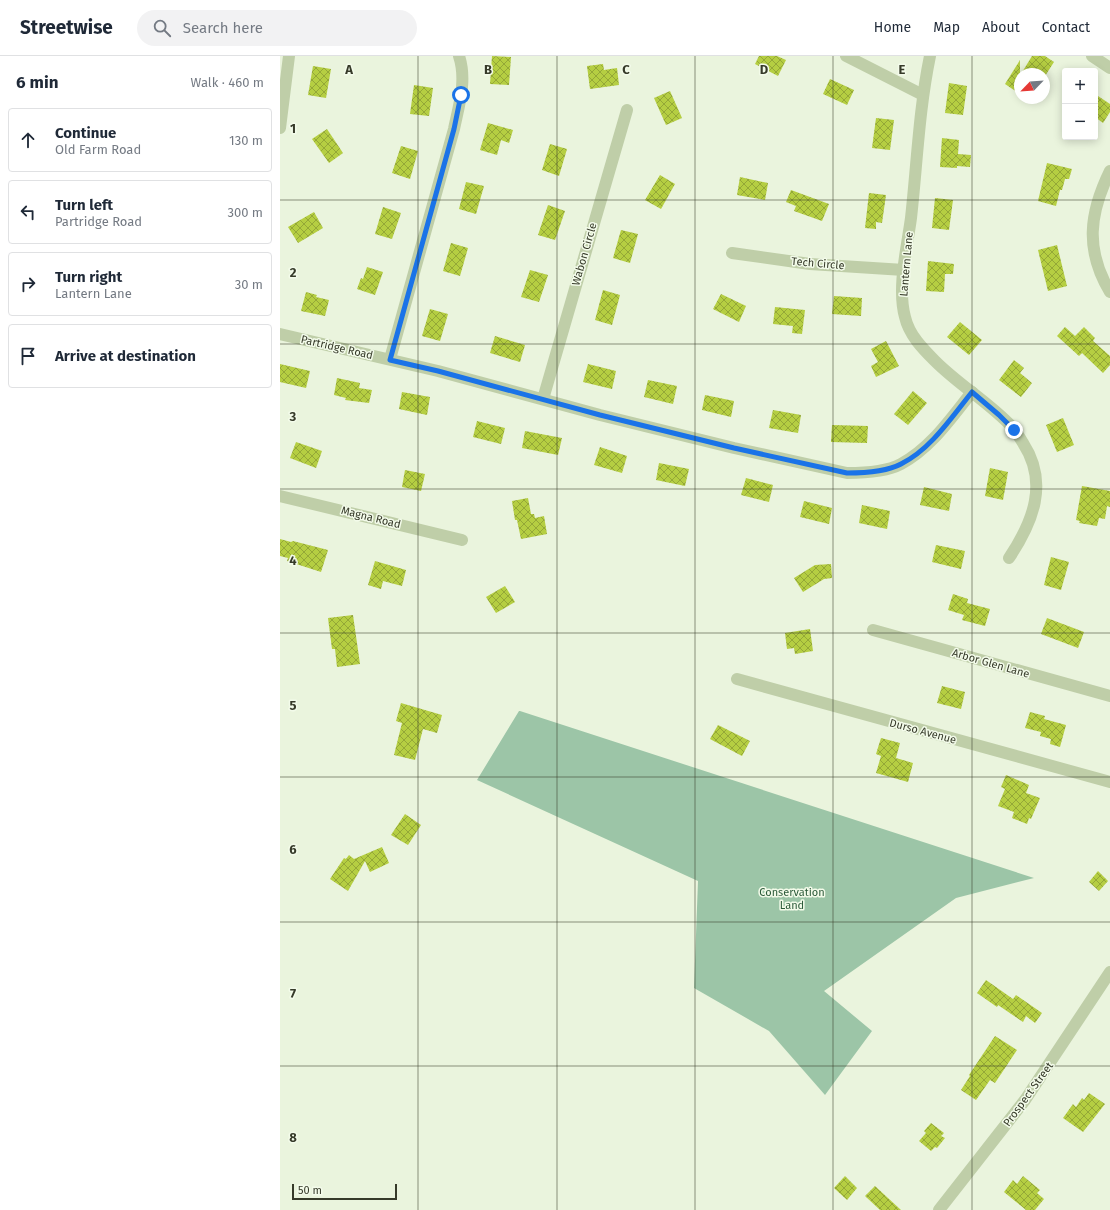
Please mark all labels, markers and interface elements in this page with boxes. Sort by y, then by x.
search box [137,10,417,46]
text: Streetwise [20,16,113,39]
icon: search [151,17,173,39]
text: Search here [183,19,263,37]
text: Home [874,19,911,36]
text: Map [933,19,960,36]
text: About [982,19,1020,36]
text: Contact [1042,19,1090,36]
text: A [344,62,353,77]
text: B [484,62,492,77]
text: C [622,62,630,77]
text: D [760,62,769,77]
text: E [899,62,906,77]
north arrow [1014,68,1050,104]
map controls [1062,68,1098,140]
button: + [1062,68,1098,104]
text: 6 min [16,72,59,93]
text: Walk · 460 m [191,75,264,90]
route start [452,86,470,104]
button: − [1062,104,1098,140]
text: 1 [290,121,296,136]
text: Continue [55,124,116,142]
icon: ahead [17,129,39,151]
text: 130 m [229,133,263,148]
text: Old Farm Road [55,142,141,157]
text: Turn left [55,196,113,214]
icon: left [17,201,39,223]
text: 300 m [227,205,263,220]
text: Partridge Road [55,214,142,229]
street label: Wabon Circle [569,221,600,287]
street label: Lantern Lane [897,231,916,297]
street label: Tech Circle [791,255,845,272]
text: 2 [290,265,297,280]
text: Turn right [55,268,122,286]
icon: right [17,273,39,295]
text: 30 m [235,277,263,292]
text: Lantern Lane [55,286,132,301]
street label: Partridge Road [300,333,374,362]
icon: arrive [17,345,39,367]
text: Arrive at destination [55,347,196,365]
text: 3 [289,409,297,424]
route end [1005,421,1023,439]
street label: Magna Road [340,504,402,531]
text: 4 [289,553,297,568]
street label: Arbor Glen Lane [951,646,1031,681]
text: 5 [290,698,297,713]
street label: Durso Avenue [888,716,958,747]
text: 6 [289,842,297,857]
park label: Conservation Land [759,886,825,912]
text: 7 [290,986,296,1001]
street label: Prospect Street [1001,1060,1056,1129]
text: 8 [289,1130,297,1145]
scale bar [292,1182,397,1201]
text: 50 m [298,1184,322,1197]

